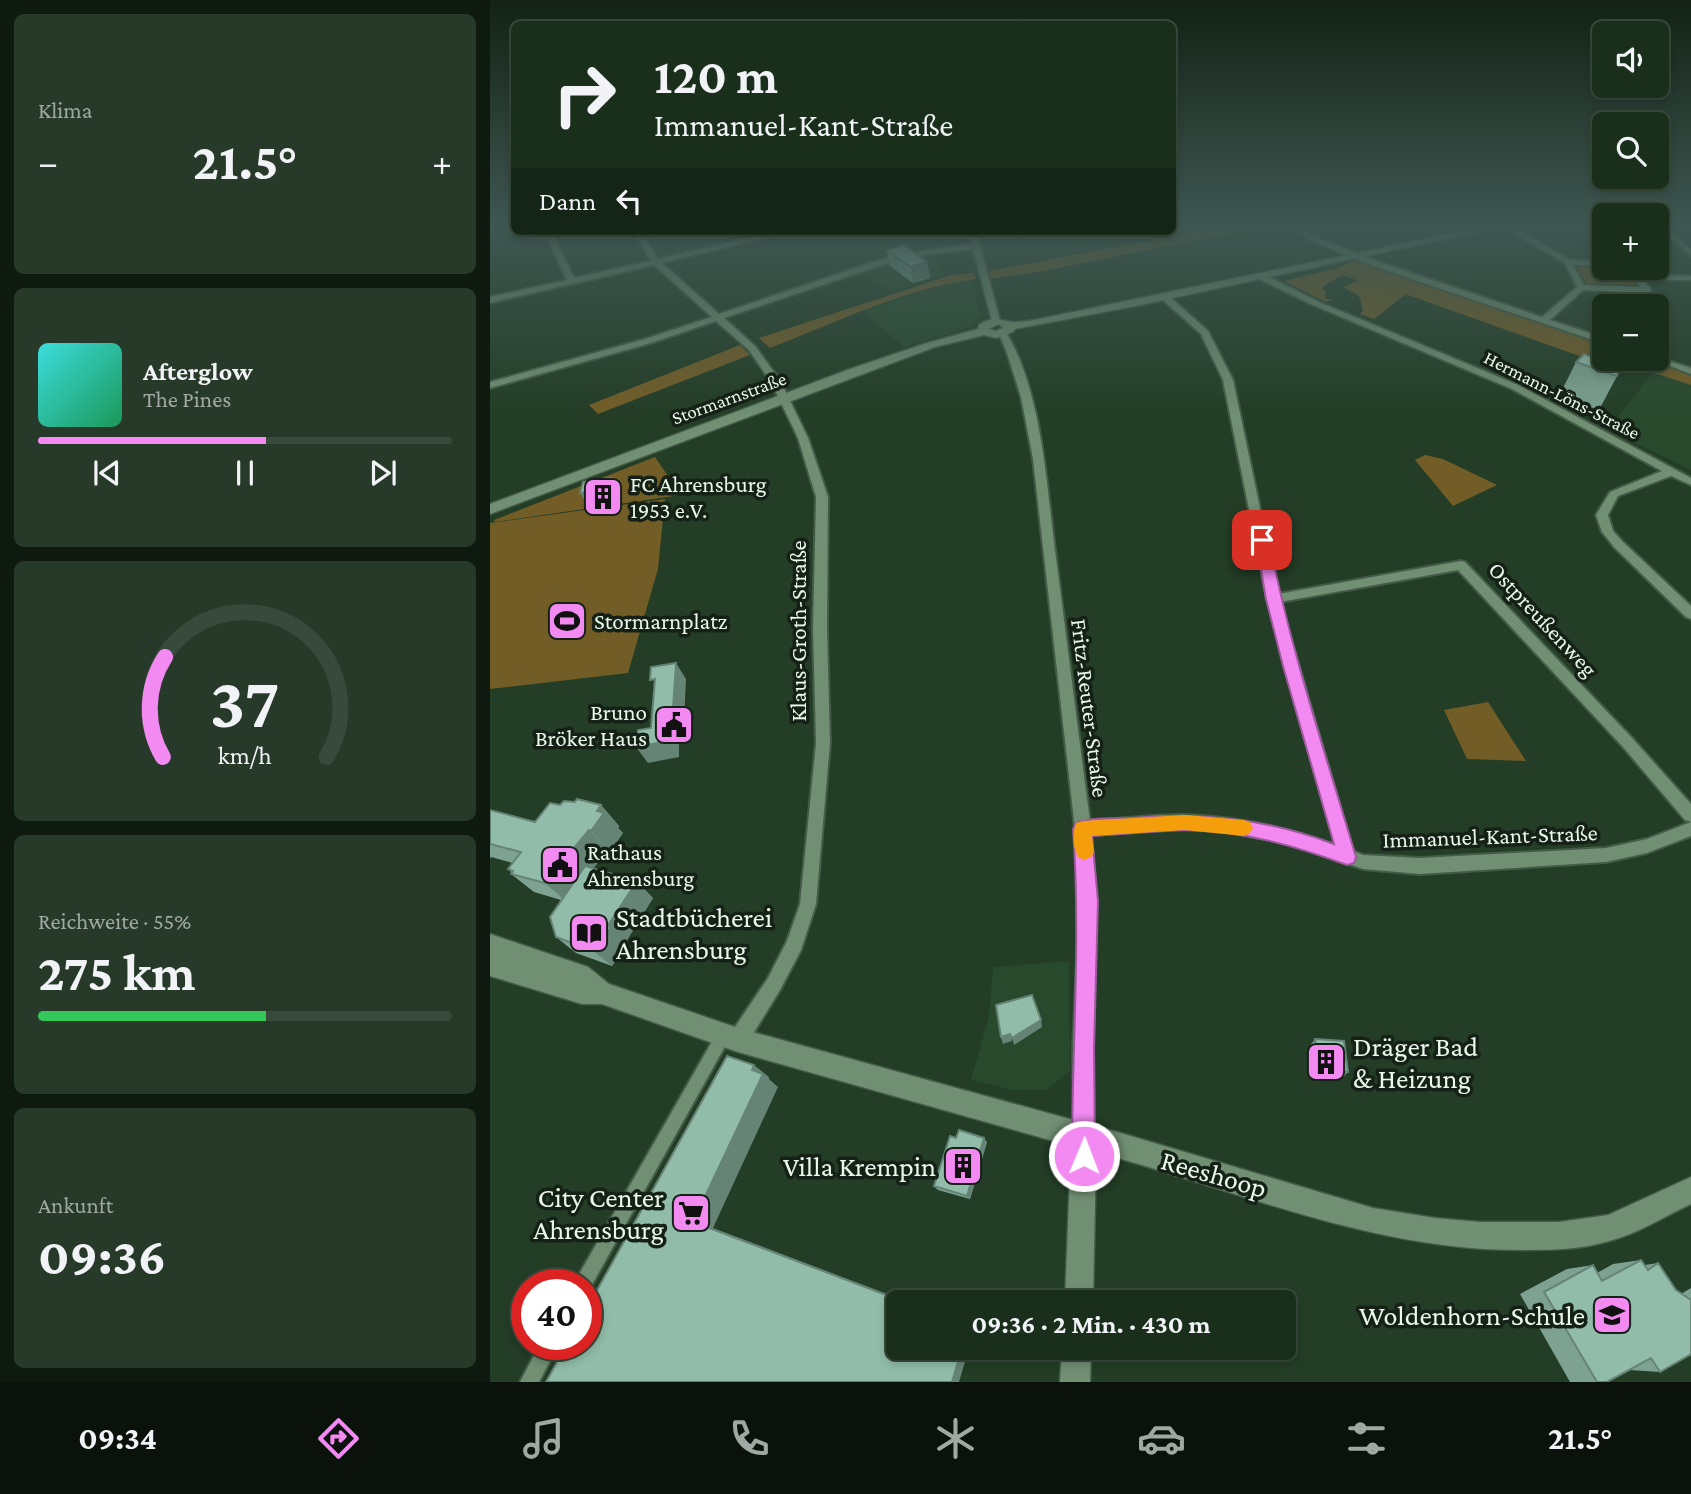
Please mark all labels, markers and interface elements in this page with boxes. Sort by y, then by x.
map controls [1592,21,1669,371]
button: sound [1592,21,1669,98]
icon: right [539,49,630,140]
text: 120 m [654,49,778,104]
text: Klima [38,97,92,123]
text: Immanuel-Kant-Straße [654,107,953,143]
button: search [1592,112,1669,189]
text: 21.5° [193,132,298,190]
text: − [38,141,58,183]
text: + [432,141,452,183]
icon: left [610,182,648,220]
text: Dann [539,187,596,216]
button: + [1592,203,1669,280]
button: − [1592,294,1669,371]
street label: Hermann-Löns-Straße [1481,347,1643,443]
text: Afterglow [143,357,253,386]
street label: Stormarnstraße [669,368,789,428]
text: The Pines [143,386,231,412]
icon: previous [88,454,126,492]
icon: pause [226,454,264,492]
icon: next [364,454,402,492]
place label: FC Ahrensburg 1953 e.V. [630,471,767,523]
building icon: FC Ahrensburg 1953 e.V. [582,476,624,518]
pin [1232,510,1292,570]
icon: arrive [1243,521,1281,559]
street label: Klaus-Groth-Straße [785,540,811,722]
street label: Ostpreußenweg [1483,556,1603,682]
sports icon: Stormarnplatz [546,600,588,642]
place label: Stormarnplatz [594,608,728,634]
street label: Fritz-Reuter-Straße [1066,617,1114,799]
text: 37 [210,662,280,743]
place label: Bruno Bröker Haus [535,699,647,751]
public building icon: Bruno Bröker Haus [653,704,695,746]
text: km/h [218,742,272,769]
street label: Immanuel-Kant-Straße [1382,819,1598,853]
place label: Rathaus Ahrensburg [587,839,694,891]
public building icon: Rathaus Ahrensburg [539,844,581,886]
place label: Stadtbücherei Ahrensburg [616,902,772,965]
text: Reichweite · 55% [38,908,191,934]
library icon: Stadtbücherei Ahrensburg [568,912,610,954]
text: 275 km [38,943,195,1001]
place label: Dräger Bad & Heizung [1353,1031,1478,1094]
building icon: Dräger Bad & Heizung [1305,1041,1347,1083]
position arrow [1047,1119,1121,1193]
street label: Reeshoop [1158,1144,1270,1204]
building icon: Villa Krempin [942,1145,984,1187]
place label: Villa Krempin [783,1151,936,1182]
place label: City Center Ahrensburg [533,1182,664,1245]
text: Ankunft [38,1192,113,1218]
supermarket icon: City Center Ahrensburg [670,1192,712,1234]
text: 09:36 [38,1227,166,1285]
speed limit sign: 40 [511,1269,602,1360]
school or university icon: Woldenhorn-Schule [1591,1294,1633,1336]
place label: Woldenhorn-Schule [1359,1300,1585,1331]
text: 09:36 · 2 Min. · 430 m [971,1310,1211,1339]
icon: directions [314,1414,363,1463]
icon: music [519,1414,568,1463]
icon: phone [725,1414,774,1463]
icon: climate [931,1414,980,1463]
icon: car [1137,1414,1186,1463]
icon: filters [1342,1414,1391,1463]
text: 09:34 [78,1420,157,1456]
text: 21.5° [1548,1420,1613,1456]

